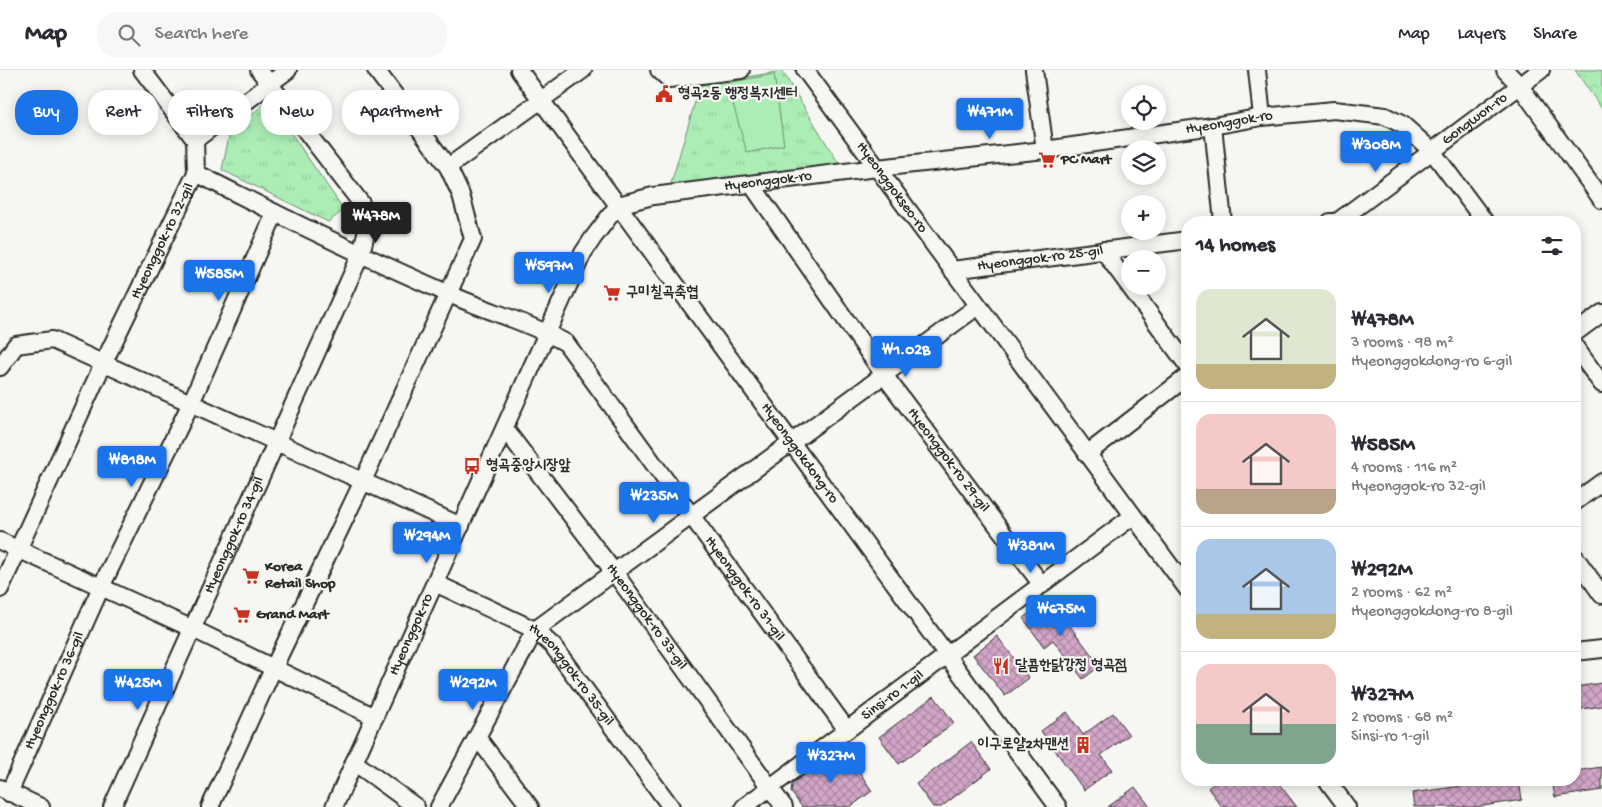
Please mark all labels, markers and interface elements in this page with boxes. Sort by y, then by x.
search box [97,12,447,57]
text: Map [25,20,67,49]
icon: search [115,21,143,49]
text: Search here [155,23,248,46]
text: Map [1398,24,1430,45]
text: Layers [1458,24,1505,45]
text: Share [1533,24,1577,45]
public building icon: 형곡2동 행정복지센터 [654,84,674,104]
place label: 형곡2동 행정복지센터 [678,85,798,103]
map controls [1121,85,1166,295]
button: locate [1121,85,1166,130]
street label: Gongwon-ro [1439,89,1511,150]
chip: Buy [15,90,78,135]
chip: Rent [88,90,158,135]
chip: Filters [168,90,251,135]
chip: New [261,90,332,135]
chip: Apartment [342,90,459,135]
pin: ₩471M [955,98,1025,140]
text: ₩471M [967,104,1013,123]
street label: Hyeonggok-ro [1185,107,1274,139]
pin: ₩308M [1341,131,1411,173]
text: ₩308M [1351,137,1401,156]
street label: Hyeonggokseo-ro [852,138,931,237]
button: layers [1121,140,1166,185]
supermarket icon: PC Mart [1037,150,1057,170]
place label: PC Mart [1060,151,1113,169]
street label: Hyeonggok-ro [723,167,813,196]
street label: Hyeonggok-ro 32-gil [127,180,199,302]
button: + [1121,195,1166,240]
pin: ₩478M [341,202,411,244]
text: ₩478M [352,208,400,227]
icon: filters [1538,232,1566,260]
text: 14 homes [1196,234,1275,259]
street label: Hyeonggok-ro 25-gil [976,242,1104,276]
button: − [1121,250,1166,295]
pin: ₩597M [514,252,584,294]
text: ₩597M [525,258,573,277]
pin: ₩585M [184,260,254,302]
text: ₩585M [195,266,243,285]
supermarket icon: 구미칠곡축협 [602,283,622,303]
place label: 구미칠곡축협 [626,284,698,302]
icon: home [1236,309,1296,369]
text: ₩478M [1351,309,1414,334]
text: 3 rooms · 98 m² [1351,334,1453,353]
pin: ₩1.02B [865,336,947,378]
text: ₩1.02B [882,342,930,361]
text: Hyeonggokdong-ro 6-gil [1351,353,1512,372]
street label: Hyeonggokdong-ro [757,400,842,507]
street label: Hyeonggok-ro 29-gil [903,404,993,516]
icon: home [1236,434,1296,494]
text: ₩585M [1351,434,1415,459]
pin: ₩818M [97,446,167,488]
text: ₩818M [109,452,156,471]
bus stop icon: 형곡중앙시장앞 [462,456,482,476]
place label: 형곡중앙시장앞 [486,457,571,475]
text: 4 rooms · 116 m² [1351,459,1457,478]
street label: Hyeonggok-ro 34-gil [200,474,268,597]
text: Hyeonggok-ro 32-gil [1351,478,1486,497]
pin: ₩235M [619,482,689,524]
text: ₩235M [630,488,678,507]
pin: ₩294M [392,522,462,564]
text: ₩294M [404,528,450,547]
pin: ₩381M [996,532,1066,574]
street label: Hyeonggok-ro 31-gil [700,533,788,645]
text: ₩381M [1008,538,1054,557]
place label: Korea Retail Shop [264,558,336,593]
icon: home [1236,559,1296,619]
text: ₩292M [1351,559,1412,584]
street label: Hyeonggok-ro 33-gil [602,560,691,673]
supermarket icon: Korea Retail Shop [241,566,261,586]
text: 2 rooms · 62 m² [1351,584,1452,603]
street label: Hyeonggok-ro [385,591,438,678]
pin: ₩675M [1026,594,1096,637]
text: ₩675M [1037,601,1085,620]
text: Hyeonggokdong-ro 8-gil [1351,603,1513,622]
supermarket icon: Grand Mart [232,605,252,625]
place label: Grand Mart [256,606,331,624]
street label: Hyeonggok-ro 35-gil [526,619,618,730]
street label: Hyeonggok-ro 36-gil [21,629,89,752]
restaurant icon: 달콤한닭강정 형곡점 [991,656,1011,676]
place label: 달콤한닭강정 형곡점 [1015,657,1127,675]
street label: Sinsi-ro 1-gil [858,666,928,725]
pin: ₩425M [103,668,173,711]
pin: ₩292M [438,668,508,711]
text: ₩425M [115,675,161,694]
text: ₩292M [450,675,496,694]
icon: home [1236,684,1296,744]
text: ₩327M [1351,684,1413,709]
text: 2 rooms · 68 m² [1351,709,1453,728]
text: Sinsi-ro 1-gil [1351,728,1429,747]
building icon: 이구로얄2차맨션 [1073,735,1093,755]
place label: 이구로얄2차맨션 [977,736,1069,754]
pin: ₩327M [796,742,866,784]
text: ₩327M [807,748,855,767]

